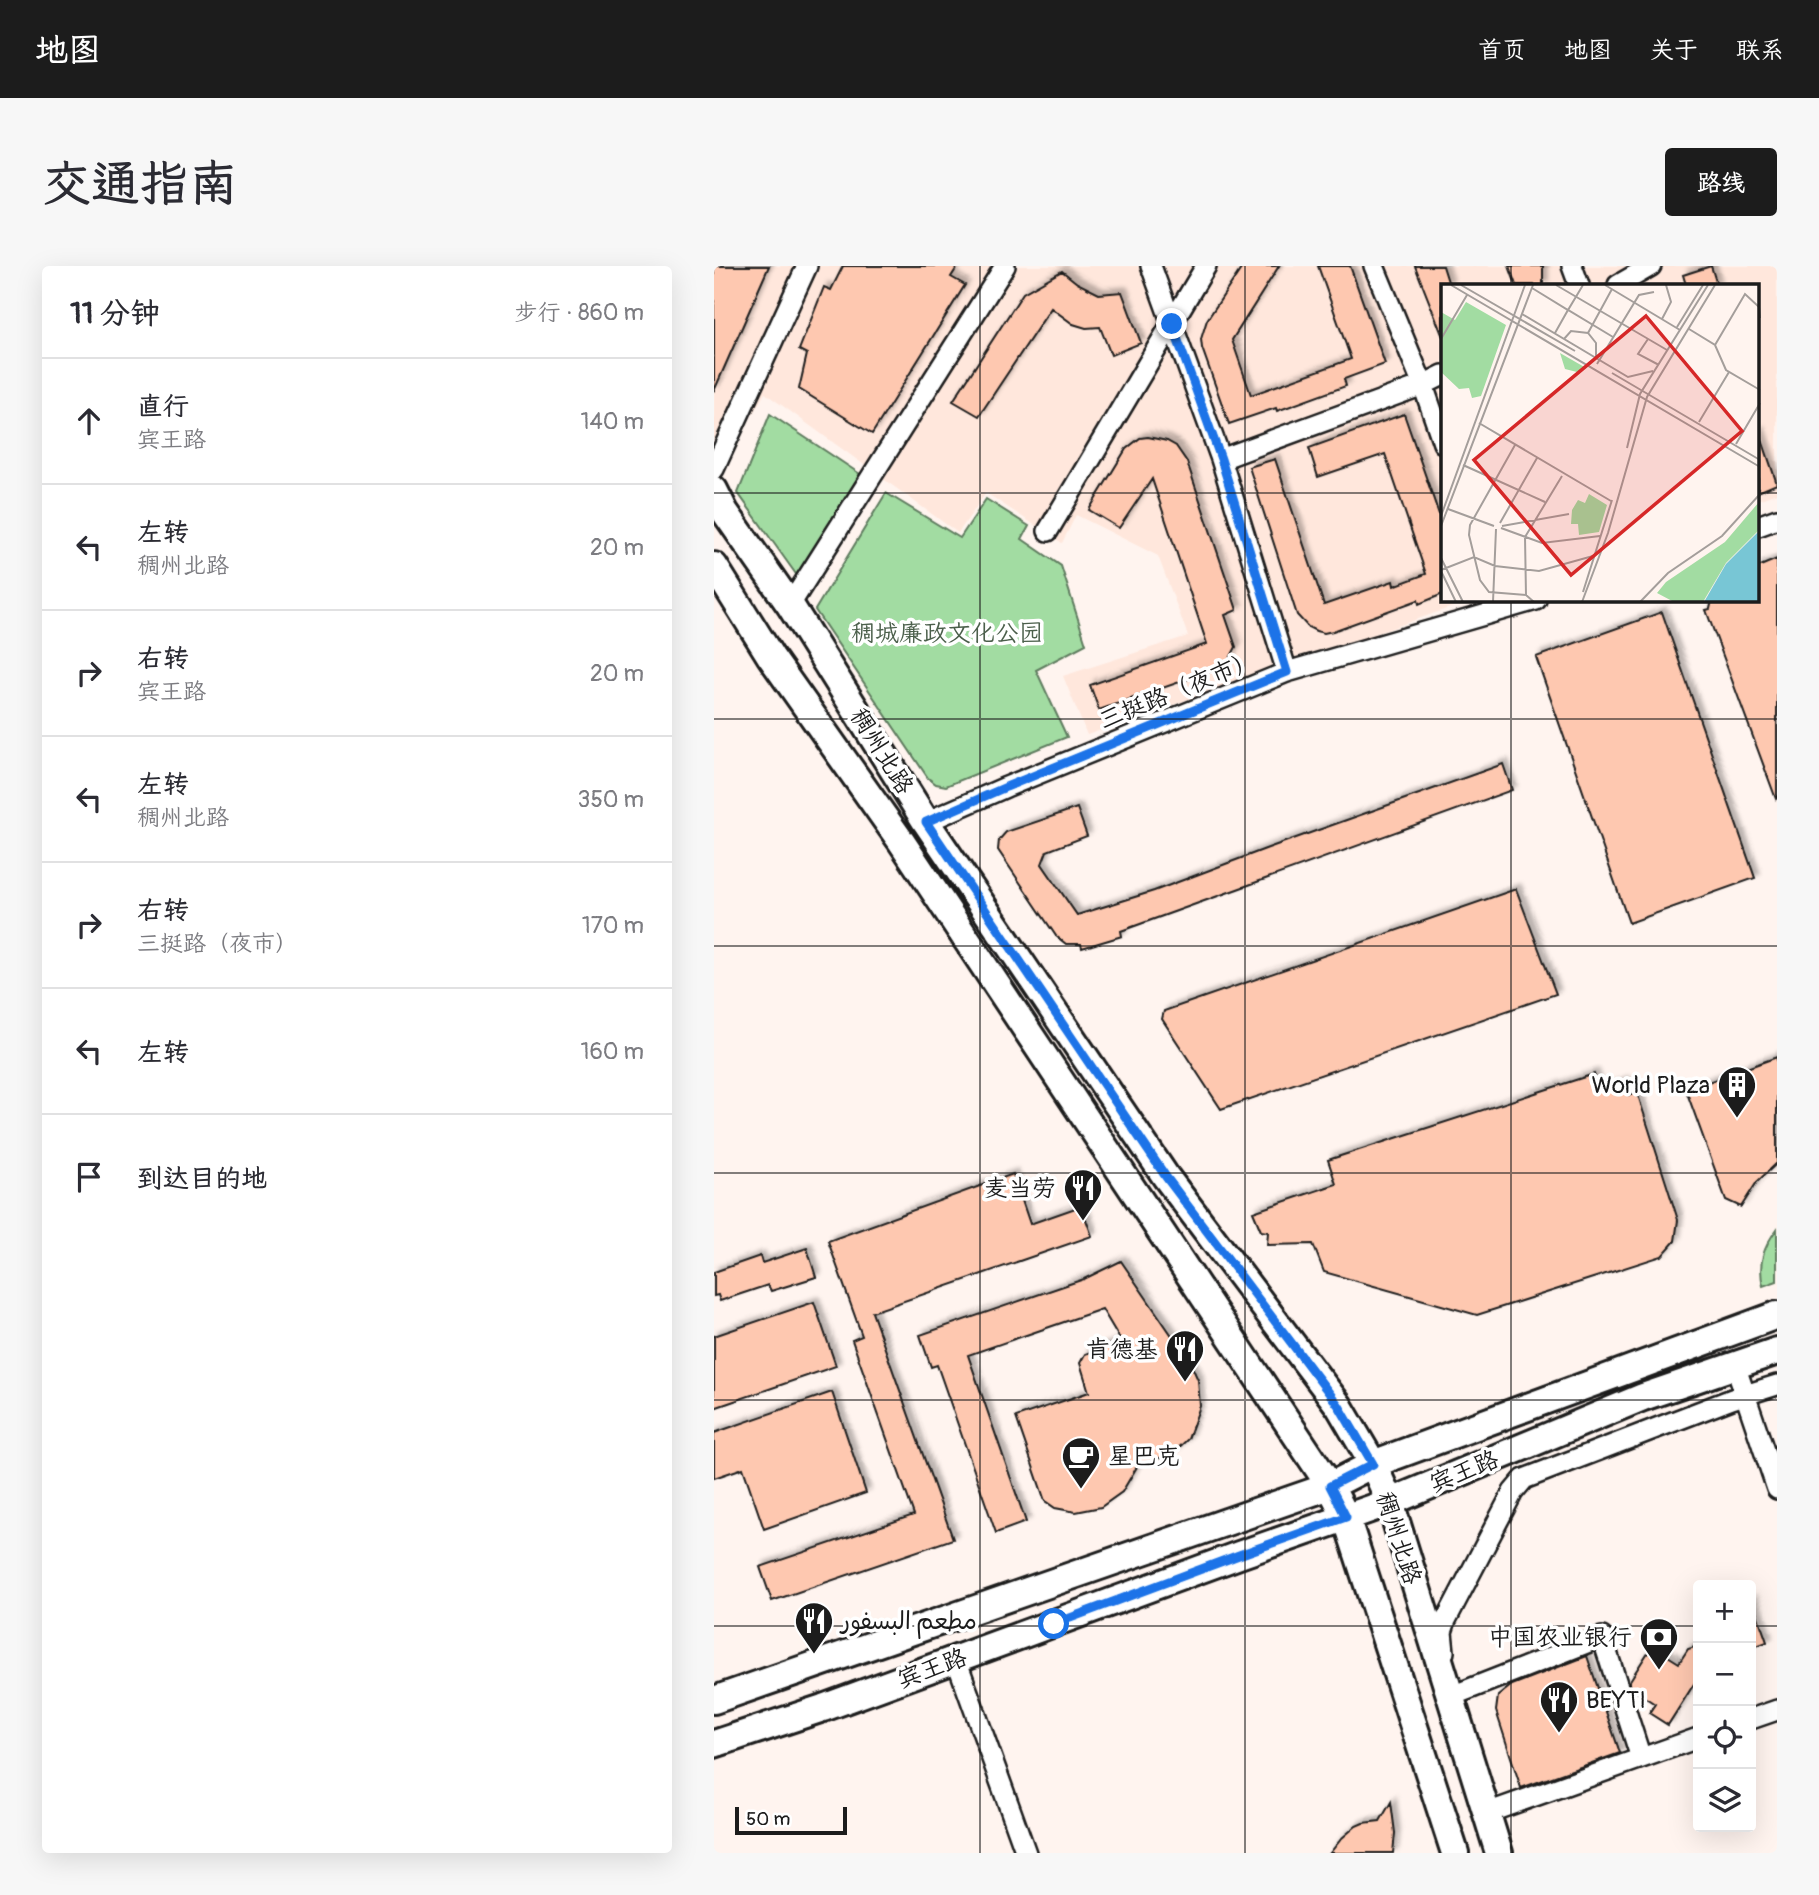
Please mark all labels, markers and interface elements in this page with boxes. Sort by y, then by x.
text: 地图 [35,30,101,71]
text: 首页 [1478,36,1526,65]
text: 地图 [1564,36,1612,65]
text: 关于 [1650,36,1698,65]
text: 联系 [1736,36,1784,65]
button: 路线 [1665,148,1777,216]
text: 交通指南 [42,154,238,215]
inset map [1441,284,1759,602]
text: 11 分钟 [70,295,160,332]
text: 步行 · 860 m [514,298,644,327]
route end [1156,308,1187,339]
text: 直行 [137,391,189,423]
icon: ahead [70,402,108,440]
text: 140 m [581,407,644,436]
text: 宾王路 [137,425,206,454]
text: 左转 [137,517,189,549]
icon: left [70,528,108,566]
text: 20 m [590,533,644,562]
text: 稠州北路 [137,551,229,580]
park label: 稠城廉政文化公园 [851,619,1043,648]
text: 右转 [137,643,189,675]
street label: 三挺路（夜市） [1095,646,1262,735]
icon: right [70,654,108,692]
text: 20 m [590,659,644,688]
text: 宾王路 [137,677,206,706]
street label: 稠州北路 [844,703,919,800]
text: 左转 [137,769,189,801]
icon: left [70,780,108,818]
text: 350 m [578,785,644,814]
text: 稠州北路 [137,803,229,832]
text: 右转 [137,895,189,927]
icon: right [70,906,108,944]
text: 170 m [582,911,644,940]
text: 三挺路（夜市） [137,929,298,958]
icon: left [70,1032,108,1070]
text: 左转 [137,1037,189,1069]
text: 160 m [580,1037,644,1066]
building icon: World Plaza [1716,1064,1758,1119]
place label: World Plaza [1592,1071,1710,1100]
icon: arrive [70,1158,108,1196]
text: 到达目的地 [137,1163,267,1195]
restaurant icon: 麦当劳 [1062,1167,1104,1222]
place label: 麦当劳 [984,1174,1056,1203]
restaurant icon: 肯德基 [1164,1328,1206,1383]
place label: 肯德基 [1086,1335,1158,1364]
cafe icon: 星巴克 [1060,1435,1102,1490]
place label: 星巴克 [1108,1442,1180,1471]
street label: 宾王路 [1425,1445,1503,1498]
street label: 稠州北路 [1370,1488,1427,1588]
map controls [1693,1580,1756,1832]
button: + [1693,1580,1756,1643]
restaurant icon: مطعم البسفور [793,1600,835,1655]
place label: مطعم البسفور [839,1607,977,1639]
route start [1038,1608,1069,1639]
bank icon: 中国农业银行 [1638,1616,1680,1671]
place label: 中国农业银行 [1488,1623,1632,1652]
street label: 宾王路 [893,1643,971,1694]
button: − [1693,1643,1756,1706]
restaurant icon: BEYTI [1538,1679,1580,1734]
place label: BEYTI [1586,1686,1646,1715]
button: locate [1693,1706,1756,1769]
button: layers [1693,1769,1756,1832]
scale bar [735,1804,847,1836]
text: 50 m [746,1807,790,1831]

